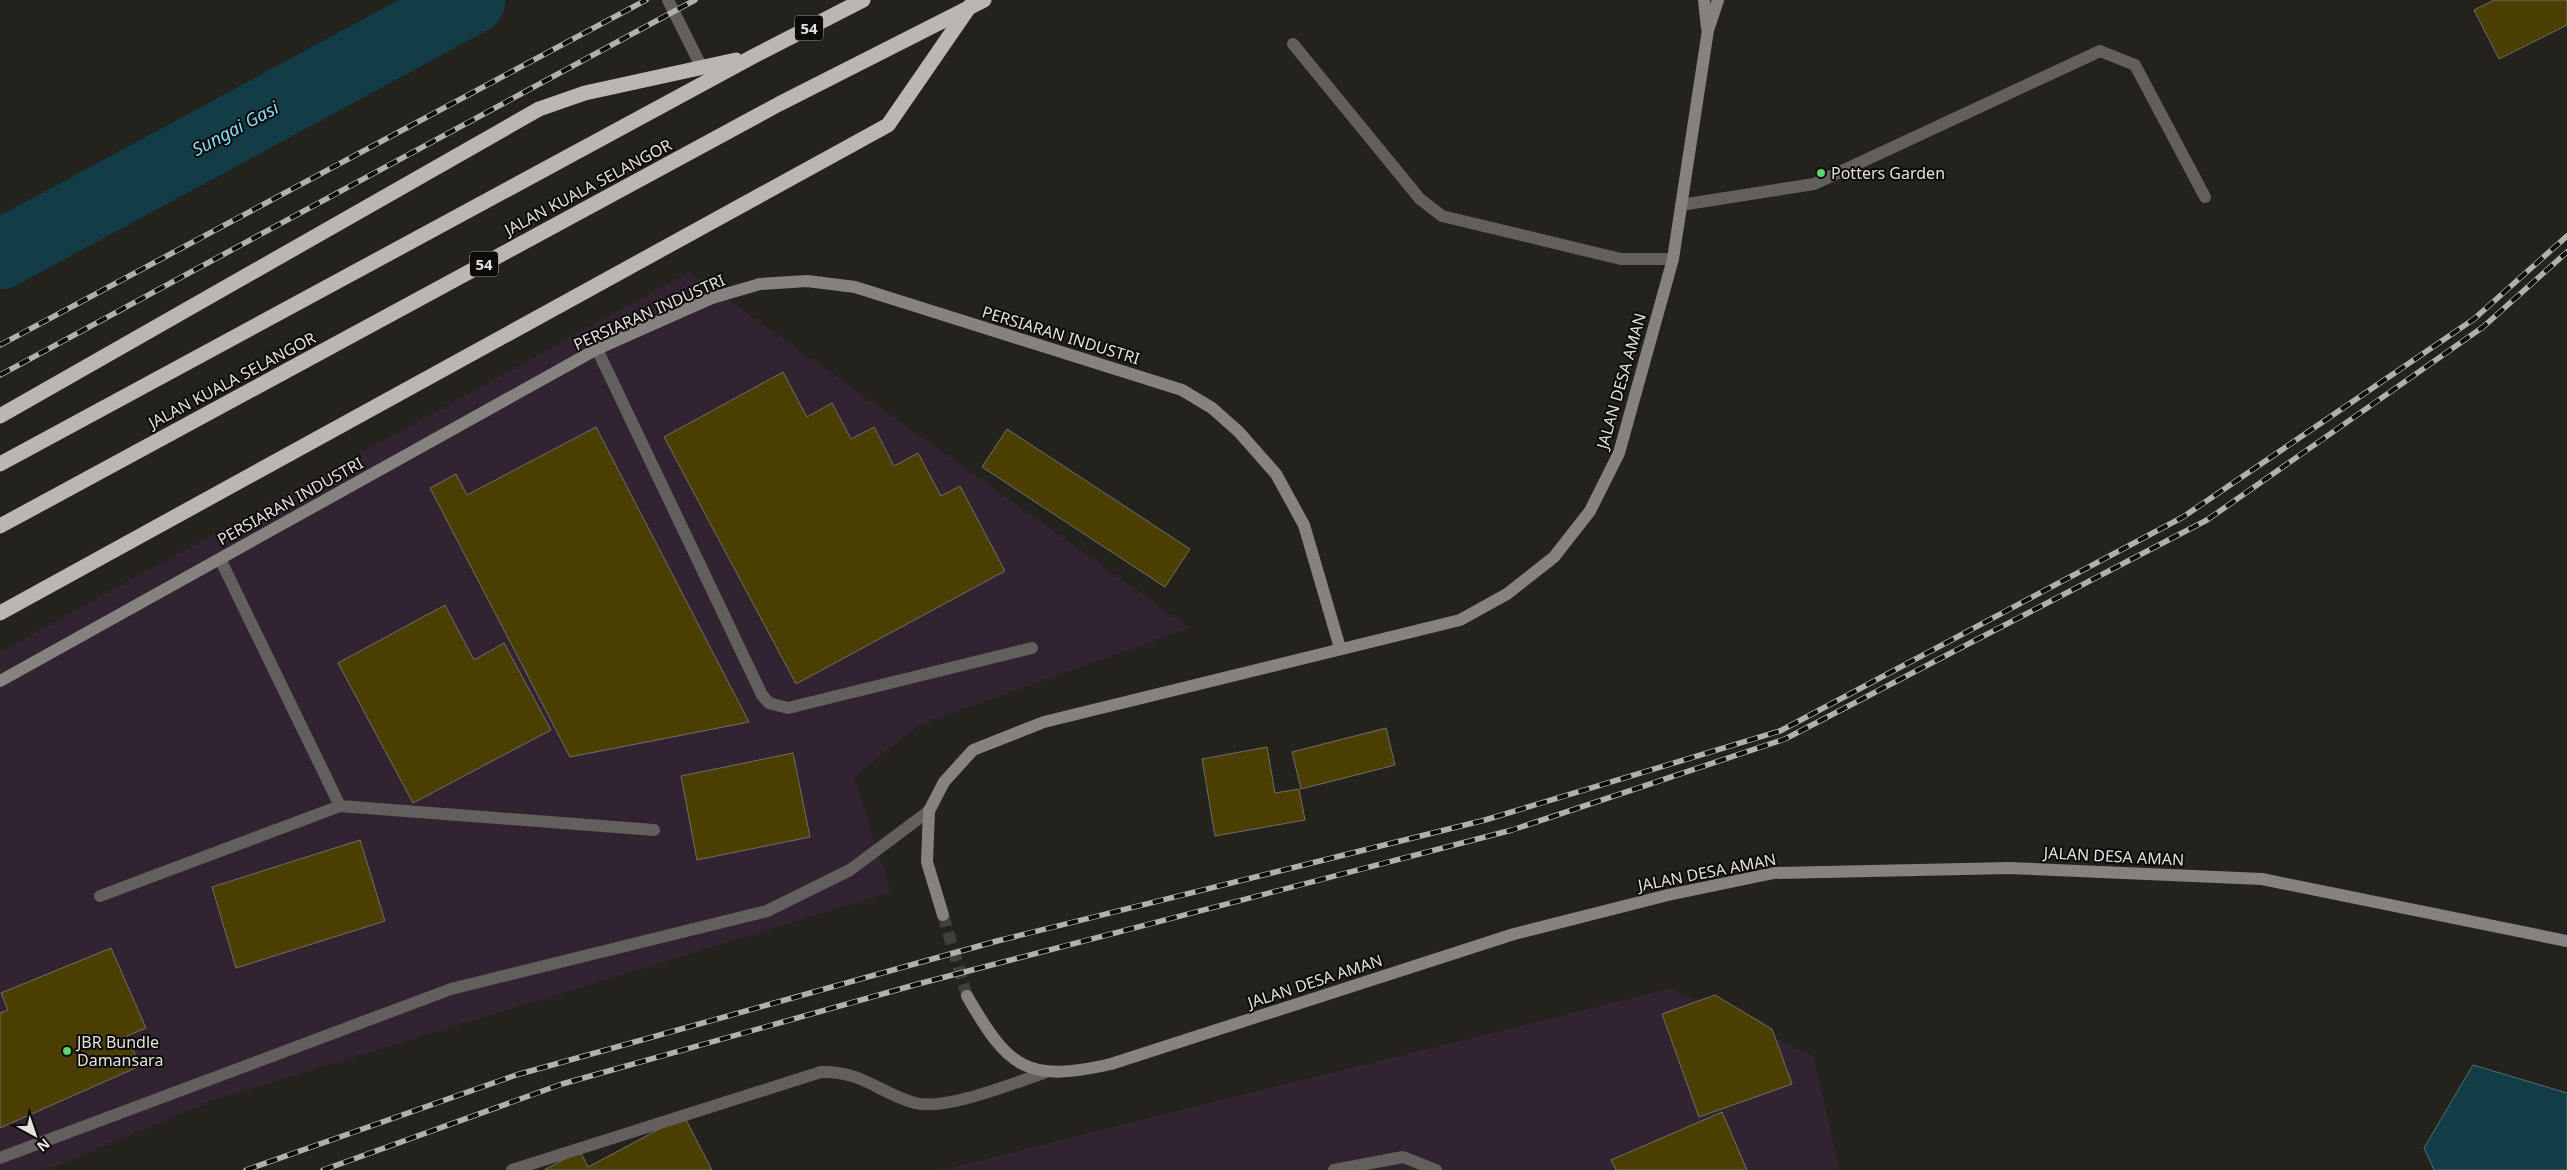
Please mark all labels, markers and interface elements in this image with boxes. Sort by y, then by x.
road number: 54 [795,15,823,40]
water label: Sungai Gasi [188,95,283,161]
street label: JALAN KUALA SELANGOR [499,133,676,241]
place label: Potters Garden [1831,162,1945,184]
marker: Potters Garden [1815,167,1827,179]
road number: 54 [470,252,498,276]
street label: PERSIARAN INDUSTRI [570,269,728,355]
street label: PERSIARAN INDUSTRI [980,301,1142,369]
street label: JALAN DESA AMAN [1591,310,1651,453]
street label: JALAN KUALA SELANGOR [143,326,320,434]
street label: PERSIARAN INDUSTRI [213,452,367,550]
street label: JALAN DESA AMAN [2041,841,2185,871]
street label: JALAN DESA AMAN [1634,848,1778,897]
street label: JALAN DESA AMAN [1243,949,1385,1014]
place label: JBR Bundle Damansara [75,1031,163,1071]
marker: JBR Bundle Damansara [61,1045,73,1057]
north arrow [10,1110,60,1160]
text: N [33,1134,54,1156]

